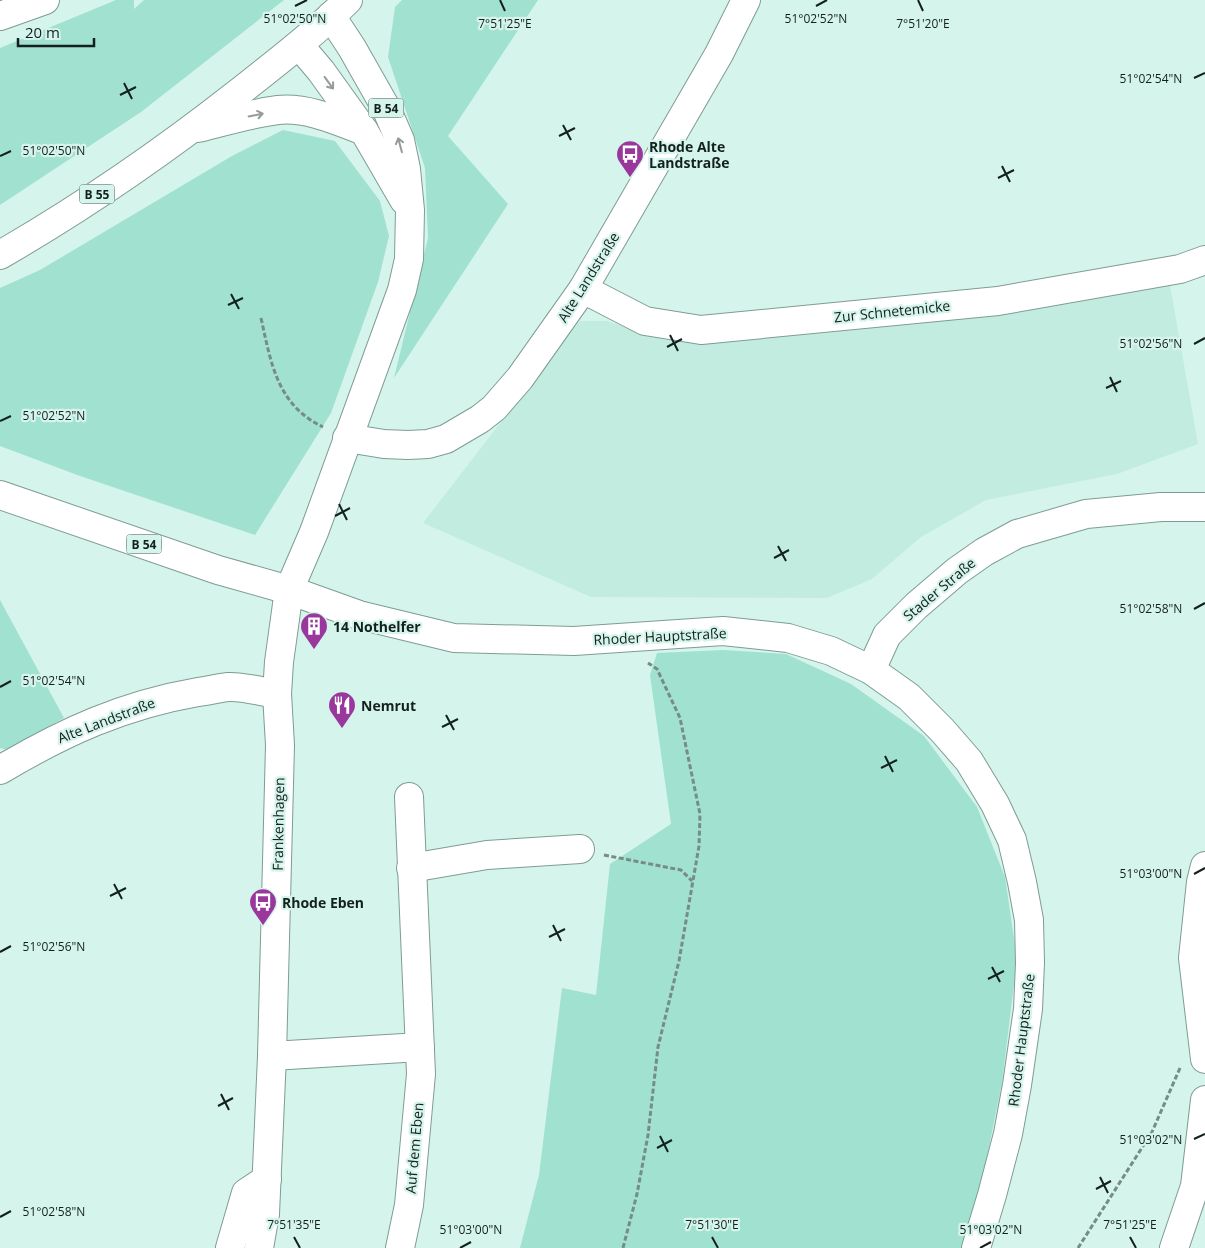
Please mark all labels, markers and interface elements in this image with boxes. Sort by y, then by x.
text: 51°02'50"N [264,10,326,27]
text: 51°02'52"N [785,10,847,27]
scale bar [18,15,94,47]
text: 7°51'25"E [478,15,532,32]
text: 7°51'20"E [896,15,950,32]
text: 20 m [25,22,60,42]
text: 51°02'54"N [1120,70,1182,87]
one-way arrow [324,76,335,89]
road number: B 54 [368,99,404,118]
one-way arrow [248,110,264,119]
one-way arrow [395,137,405,153]
place label: Rhode Alte Landstraße [649,137,730,172]
bus stop icon: Rhode Alte Landstraße [615,139,645,178]
text: 51°02'50"N [23,142,85,159]
road number: B 55 [80,184,114,203]
street label: Alte Landstraße [553,228,623,326]
street label: Zur Schnetemicke [833,295,951,327]
text: 51°02'56"N [1120,335,1182,352]
text: 51°02'52"N [23,407,85,424]
road number: B 54 [126,534,162,554]
street label: Stader Straße [899,553,979,625]
text: 51°02'58"N [1120,600,1182,617]
building icon: 14 Nothelfer [299,611,329,650]
place label: 14 Nothelfer [333,617,421,636]
street label: Rhoder Hauptstraße [593,623,727,649]
text: 51°02'54"N [23,672,85,689]
restaurant icon: Nemrut [327,690,357,729]
street label: Alte Landstraße [55,693,158,747]
place label: Nemrut [361,696,416,715]
street label: Frankenhagen [268,777,288,871]
text: 51°03'00"N [1120,865,1182,882]
bus stop icon: Rhode Eben [248,887,278,926]
place label: Rhode Eben [282,893,364,912]
text: 51°02'56"N [23,938,85,955]
street label: Rhoder Hauptstraße [1003,972,1039,1107]
street label: Auf dem Eben [401,1102,427,1194]
text: 51°03'02"N [1120,1131,1182,1148]
text: 51°02'58"N [23,1203,85,1220]
text: 7°51'35"E [267,1216,321,1233]
text: 7°51'30"E [685,1216,739,1233]
text: 7°51'25"E [1103,1216,1157,1233]
text: 51°03'00"N [440,1221,502,1238]
text: 51°03'02"N [960,1221,1022,1238]

